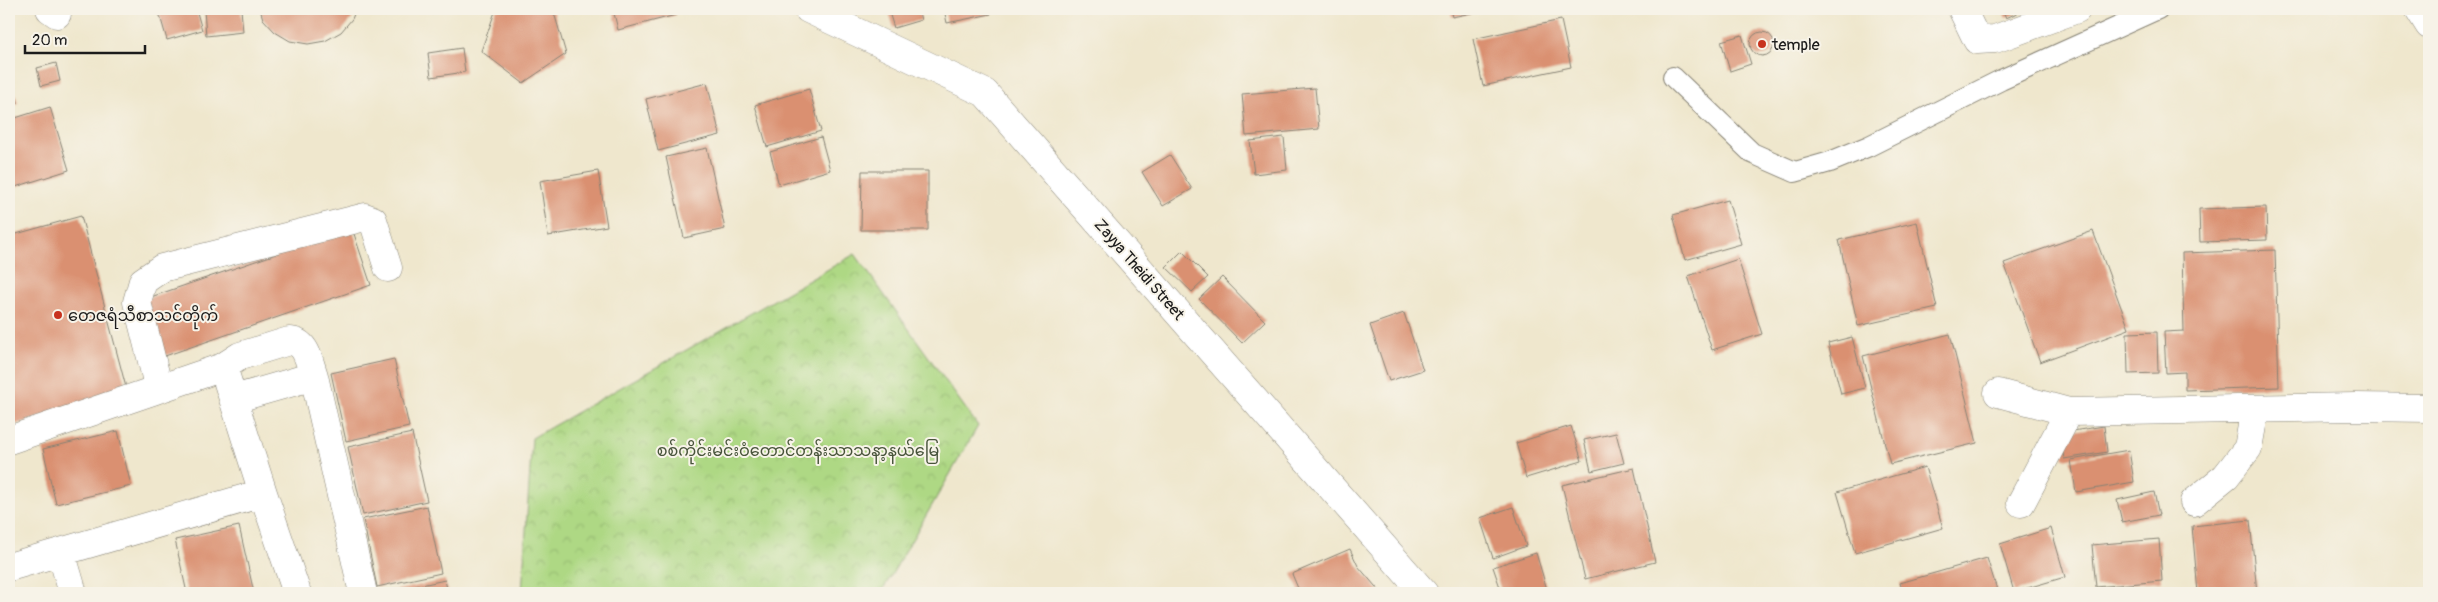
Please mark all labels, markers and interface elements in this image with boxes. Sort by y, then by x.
scale bar [25,22,145,54]
text: 20 m [32,31,67,50]
place label: temple [1771,35,1820,55]
marker: temple [1756,38,1768,50]
street label: Zayya Theidi Street [1090,215,1189,325]
place label: တေဇရံသီစာသင်တိုက် [68,304,218,330]
marker: တေဇရံသီစာသင်တိုက် [52,309,64,321]
park label: စစ်ကိုင်းမင်းဝံတောင်တန်းသာသနာ့နယ်မြေ [657,439,939,465]

